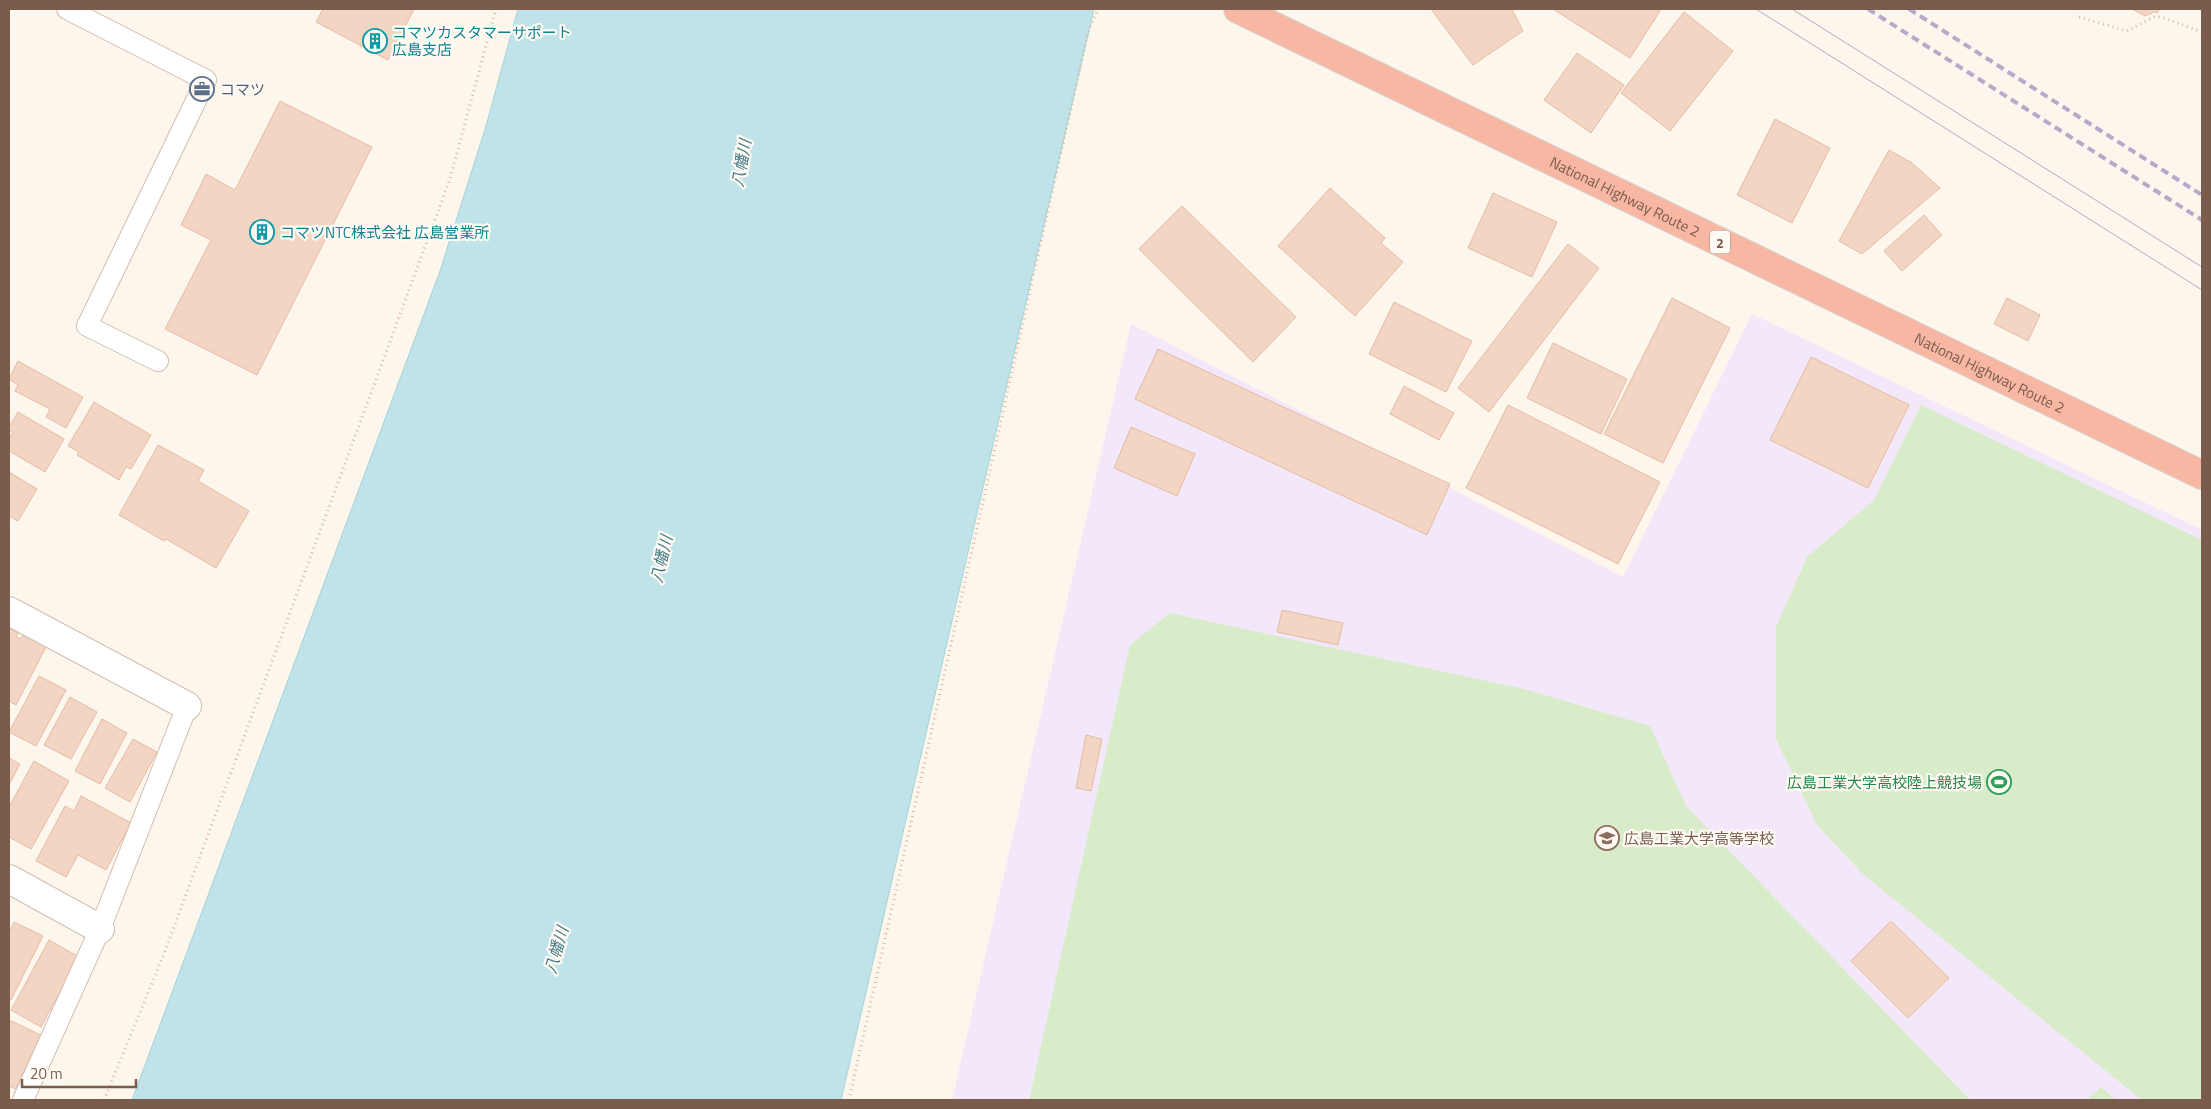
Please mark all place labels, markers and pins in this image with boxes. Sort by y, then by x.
place label: コマツカスタマーサポート 広島支店 [392,21,572,61]
building icon: コマツカスタマーサポート 広島支店 [362,28,388,54]
office icon: コマツ [189,76,215,102]
place label: コマツ [220,78,265,101]
building icon: コマツNTC株式会社 広島営業所 [249,219,275,245]
place label: コマツNTC株式会社 広島営業所 [280,221,489,244]
sports icon: 広島工業大学高校陸上競技場 [1986,769,2012,795]
place label: 広島工業大学高校陸上競技場 [1787,771,1982,794]
school or university icon: 広島工業大学高等学校 [1594,825,1620,851]
place label: 広島工業大学高等学校 [1624,827,1774,850]

